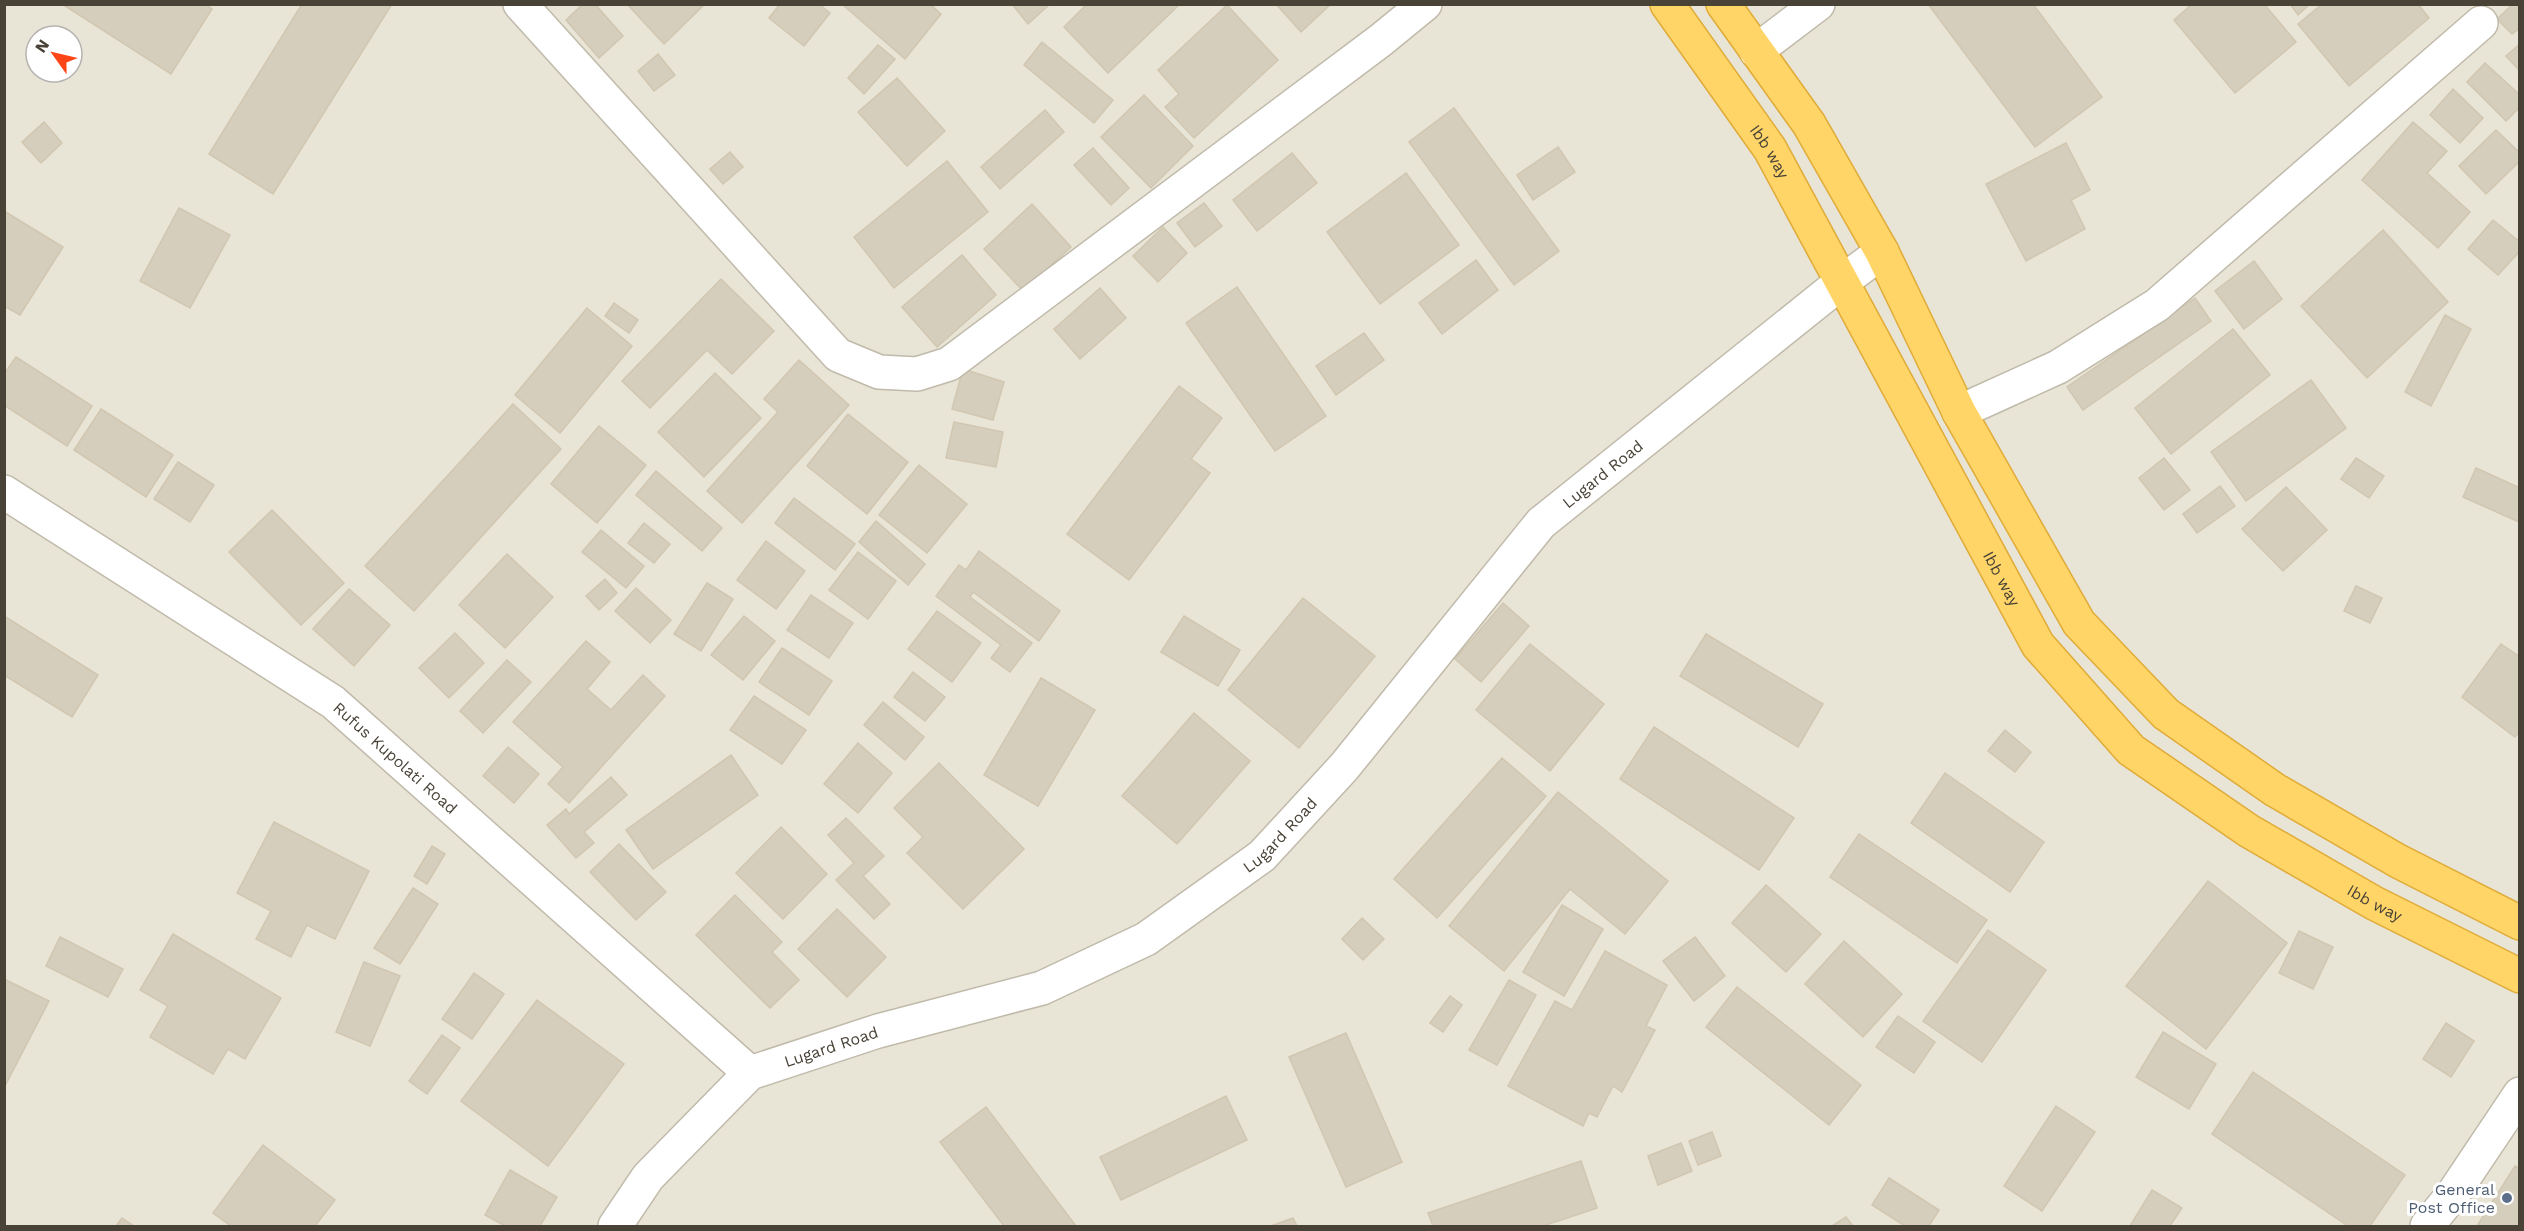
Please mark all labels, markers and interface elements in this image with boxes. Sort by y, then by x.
north arrow [24,24,84,84]
text: N [31,36,53,56]
street label: Ibb way [1746,121,1794,183]
street label: Lugard Road [1559,436,1647,512]
street label: Ibb way [1979,548,2025,610]
street label: Rufus Kupolati Road [329,698,461,818]
street label: Lugard Road [1239,794,1321,877]
street label: Ibb way [2344,881,2406,926]
street label: Lugard Road [782,1023,881,1071]
place label: General Post Office [2408,1180,2495,1217]
marker: General Post Office [2500,1191,2514,1205]

